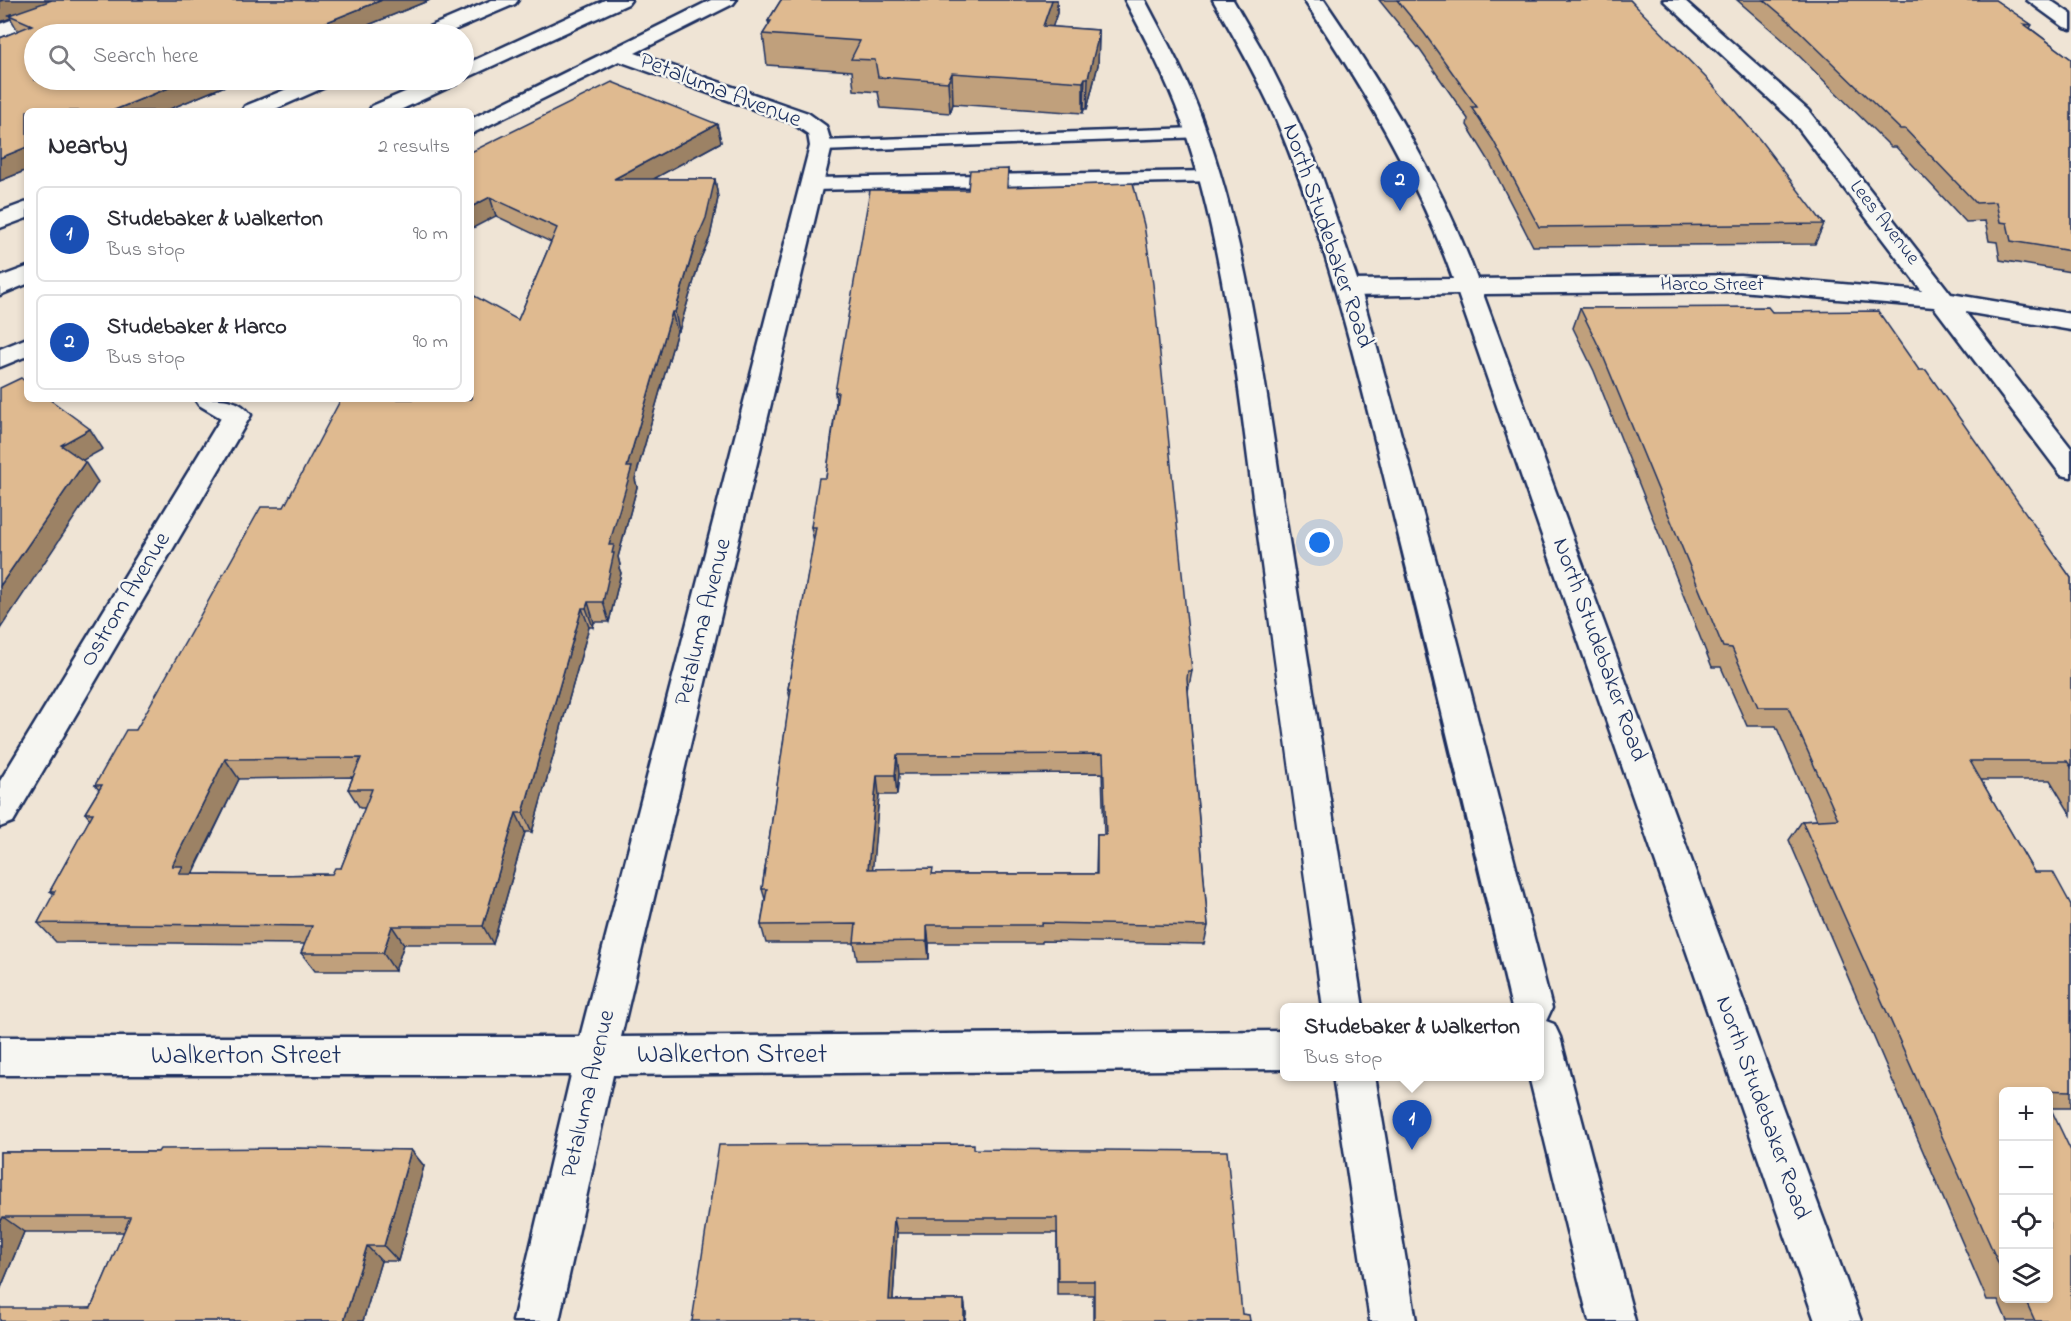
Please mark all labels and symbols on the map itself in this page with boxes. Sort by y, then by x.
street label: Petaluma Avenue [634,44,806,138]
street label: North Studebaker Road [1272,119,1382,354]
pin: 2 [1380,162,1420,211]
street label: Lees Avenue [1842,175,1926,271]
street label: Harco Street [1660,271,1764,300]
street label: Ostrom Avenue [72,525,180,674]
your location [1305,528,1334,557]
street label: North Studebaker Road [1542,533,1656,767]
street label: Petaluma Avenue [666,534,742,709]
street label: North Studebaker Road [1705,991,1819,1225]
street label: Petaluma Avenue [553,1006,625,1181]
street label: Walkerton Street [637,1035,827,1076]
street label: Walkerton Street [151,1036,341,1077]
pin: 1 [1392,1100,1432,1150]

